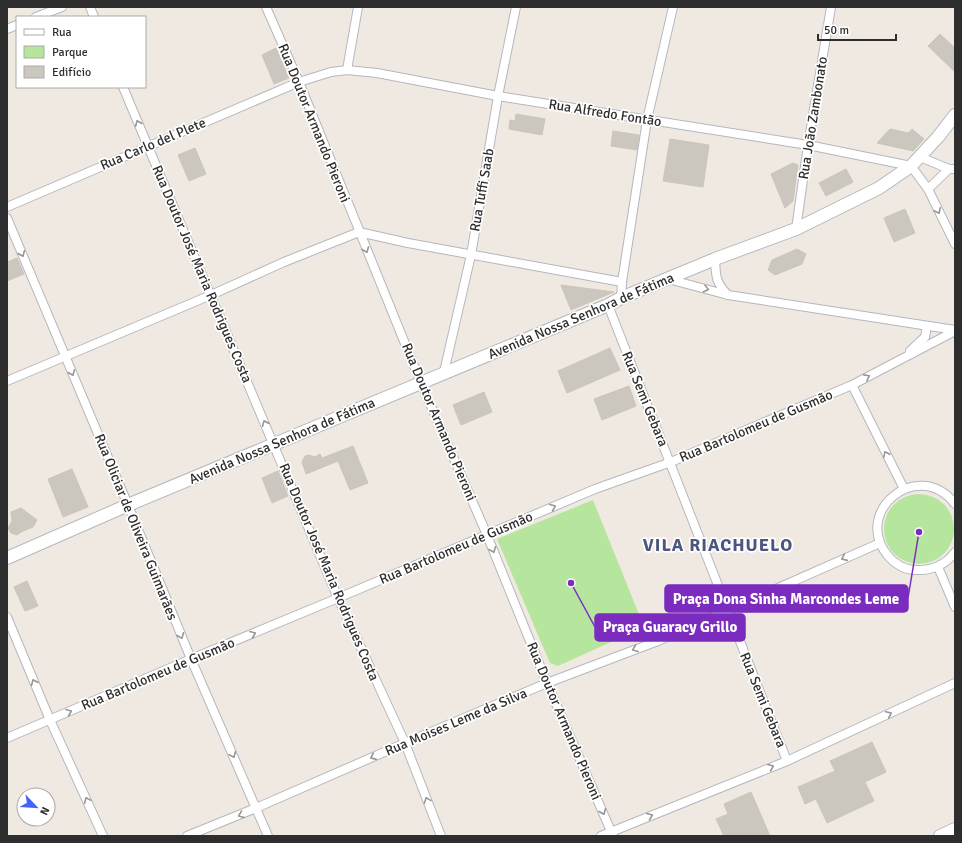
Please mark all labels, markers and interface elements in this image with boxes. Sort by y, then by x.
legend [16,16,146,88]
scale bar [818,16,896,42]
text: 50 m [824,23,849,38]
text: Rua [52,25,72,40]
street label: Rua Doutor Armando Pieroni [274,41,354,205]
text: Parque [52,45,88,60]
street label: Rua João Zambonato [795,55,831,181]
text: Edifício [52,65,91,80]
street label: Rua Alfredo Fontão [547,96,663,130]
street label: Rua Carlo del Plete [98,114,208,174]
one-way arrow [135,119,143,126]
street label: Rua Tuffi Saab [466,147,498,233]
street label: Rua Doutor José Maria Rodrigues Costa [148,163,256,385]
one-way arrow [934,207,941,214]
one-way arrow [362,246,370,253]
one-way arrow [17,249,25,257]
street label: Avenida Nossa Senhora de Fátima [485,269,677,363]
one-way arrow [702,284,709,293]
street label: Rua Doutor Armando Pieroni [398,340,480,504]
street label: Rua Semi Gebara [618,349,672,449]
one-way arrow [67,369,75,377]
one-way arrow [863,374,870,382]
street label: Rua Bartolomeu de Gusmão [677,386,835,466]
street label: Avenida Nossa Senhora de Fátima [186,394,378,488]
one-way arrow [262,420,270,428]
street label: Rua Oliciar de Oliveira Guimarães [91,431,181,623]
one-way arrow [884,451,891,458]
street label: Rua Doutor José Maria Rodrigues Costa [275,461,383,683]
one-way arrow [549,504,557,512]
street label: Rua Bartolomeu de Gusmão [377,508,535,588]
district label: VILA RIACHUELO [643,534,793,556]
one-way arrow [489,547,497,554]
one-way arrow [841,554,848,562]
callout: Praça Dona Sinha Marcondes Leme [665,585,908,612]
text: Praça Dona Sinha Marcondes Leme [673,590,899,608]
callout: Praça Guaracy Grillo [595,614,745,641]
text: Praça Guaracy Grillo [603,618,738,636]
one-way arrow [249,630,256,638]
one-way arrow [176,631,184,639]
street label: Rua Bartolomeu de Gusmão [79,634,237,714]
street label: Rua Doutor Armando Pieroni [523,639,605,803]
one-way arrow [632,645,639,653]
street label: Rua Semi Gebara [736,650,790,750]
one-way arrow [31,678,39,685]
street label: Rua Moises Leme da Silva [383,684,529,760]
one-way arrow [65,708,72,716]
one-way arrow [885,711,893,719]
one-way arrow [228,751,236,758]
one-way arrow [369,752,377,760]
one-way arrow [767,764,774,772]
north arrow [16,787,56,827]
one-way arrow [424,796,432,804]
one-way arrow [84,797,92,805]
text: N [37,805,52,817]
one-way arrow [598,808,606,816]
one-way arrow [237,810,244,818]
one-way arrow [646,813,654,821]

